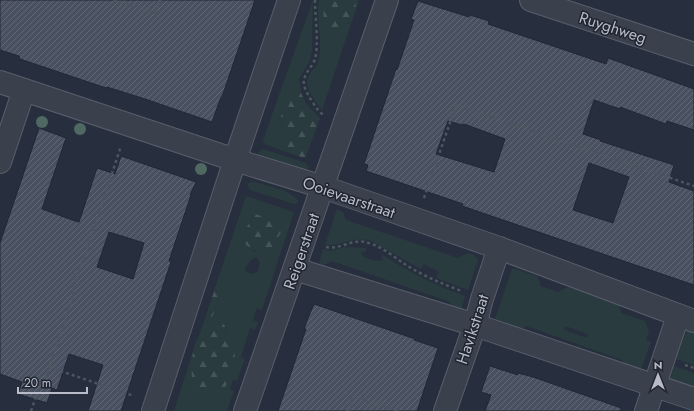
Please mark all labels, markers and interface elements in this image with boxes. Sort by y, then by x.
street label: Ruyghweg [576,6,650,49]
street label: Ooievaarstraat [299,171,398,224]
street label: Reigerstraat [278,210,325,292]
street label: Havikstraat [450,291,495,367]
north arrow [638,355,678,395]
text: N [654,357,662,373]
scale bar [18,369,87,395]
text: 20 m [24,374,51,392]

